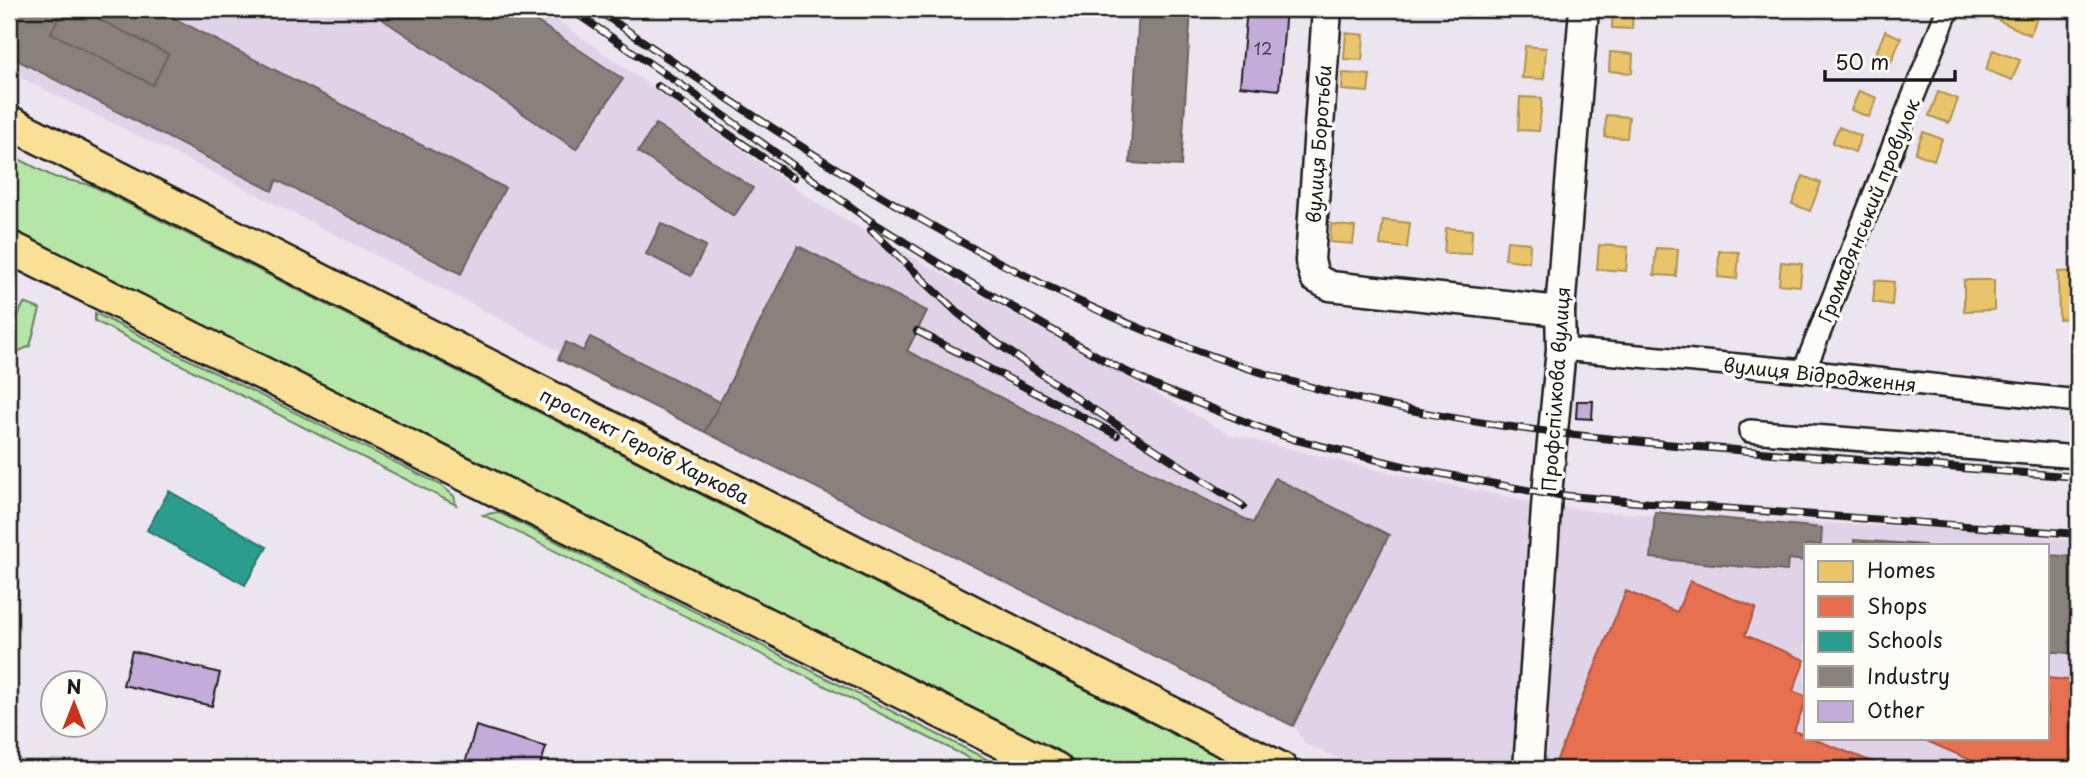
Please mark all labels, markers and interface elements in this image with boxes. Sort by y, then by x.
house number: 12 [1254,36,1272,60]
scale bar [1825,38,1954,82]
text: 50 m [1835,45,1889,77]
street label: вулиця Боротьби [1299,64,1337,224]
street label: Громадянський провулок [1810,93,1926,326]
street label: Профспілкова вулиця [1534,286,1576,492]
street label: вулиця Відродження [1722,350,1918,398]
street label: проспект Героїв Харкова [535,380,755,510]
legend [1804,544,2048,740]
text: Homes [1867,553,1935,585]
text: Shops [1867,589,1927,621]
text: Schools [1867,623,1943,655]
text: Industry [1867,659,1950,691]
north arrow [38,670,108,740]
text: N [66,672,82,700]
text: Other [1867,693,1925,725]

